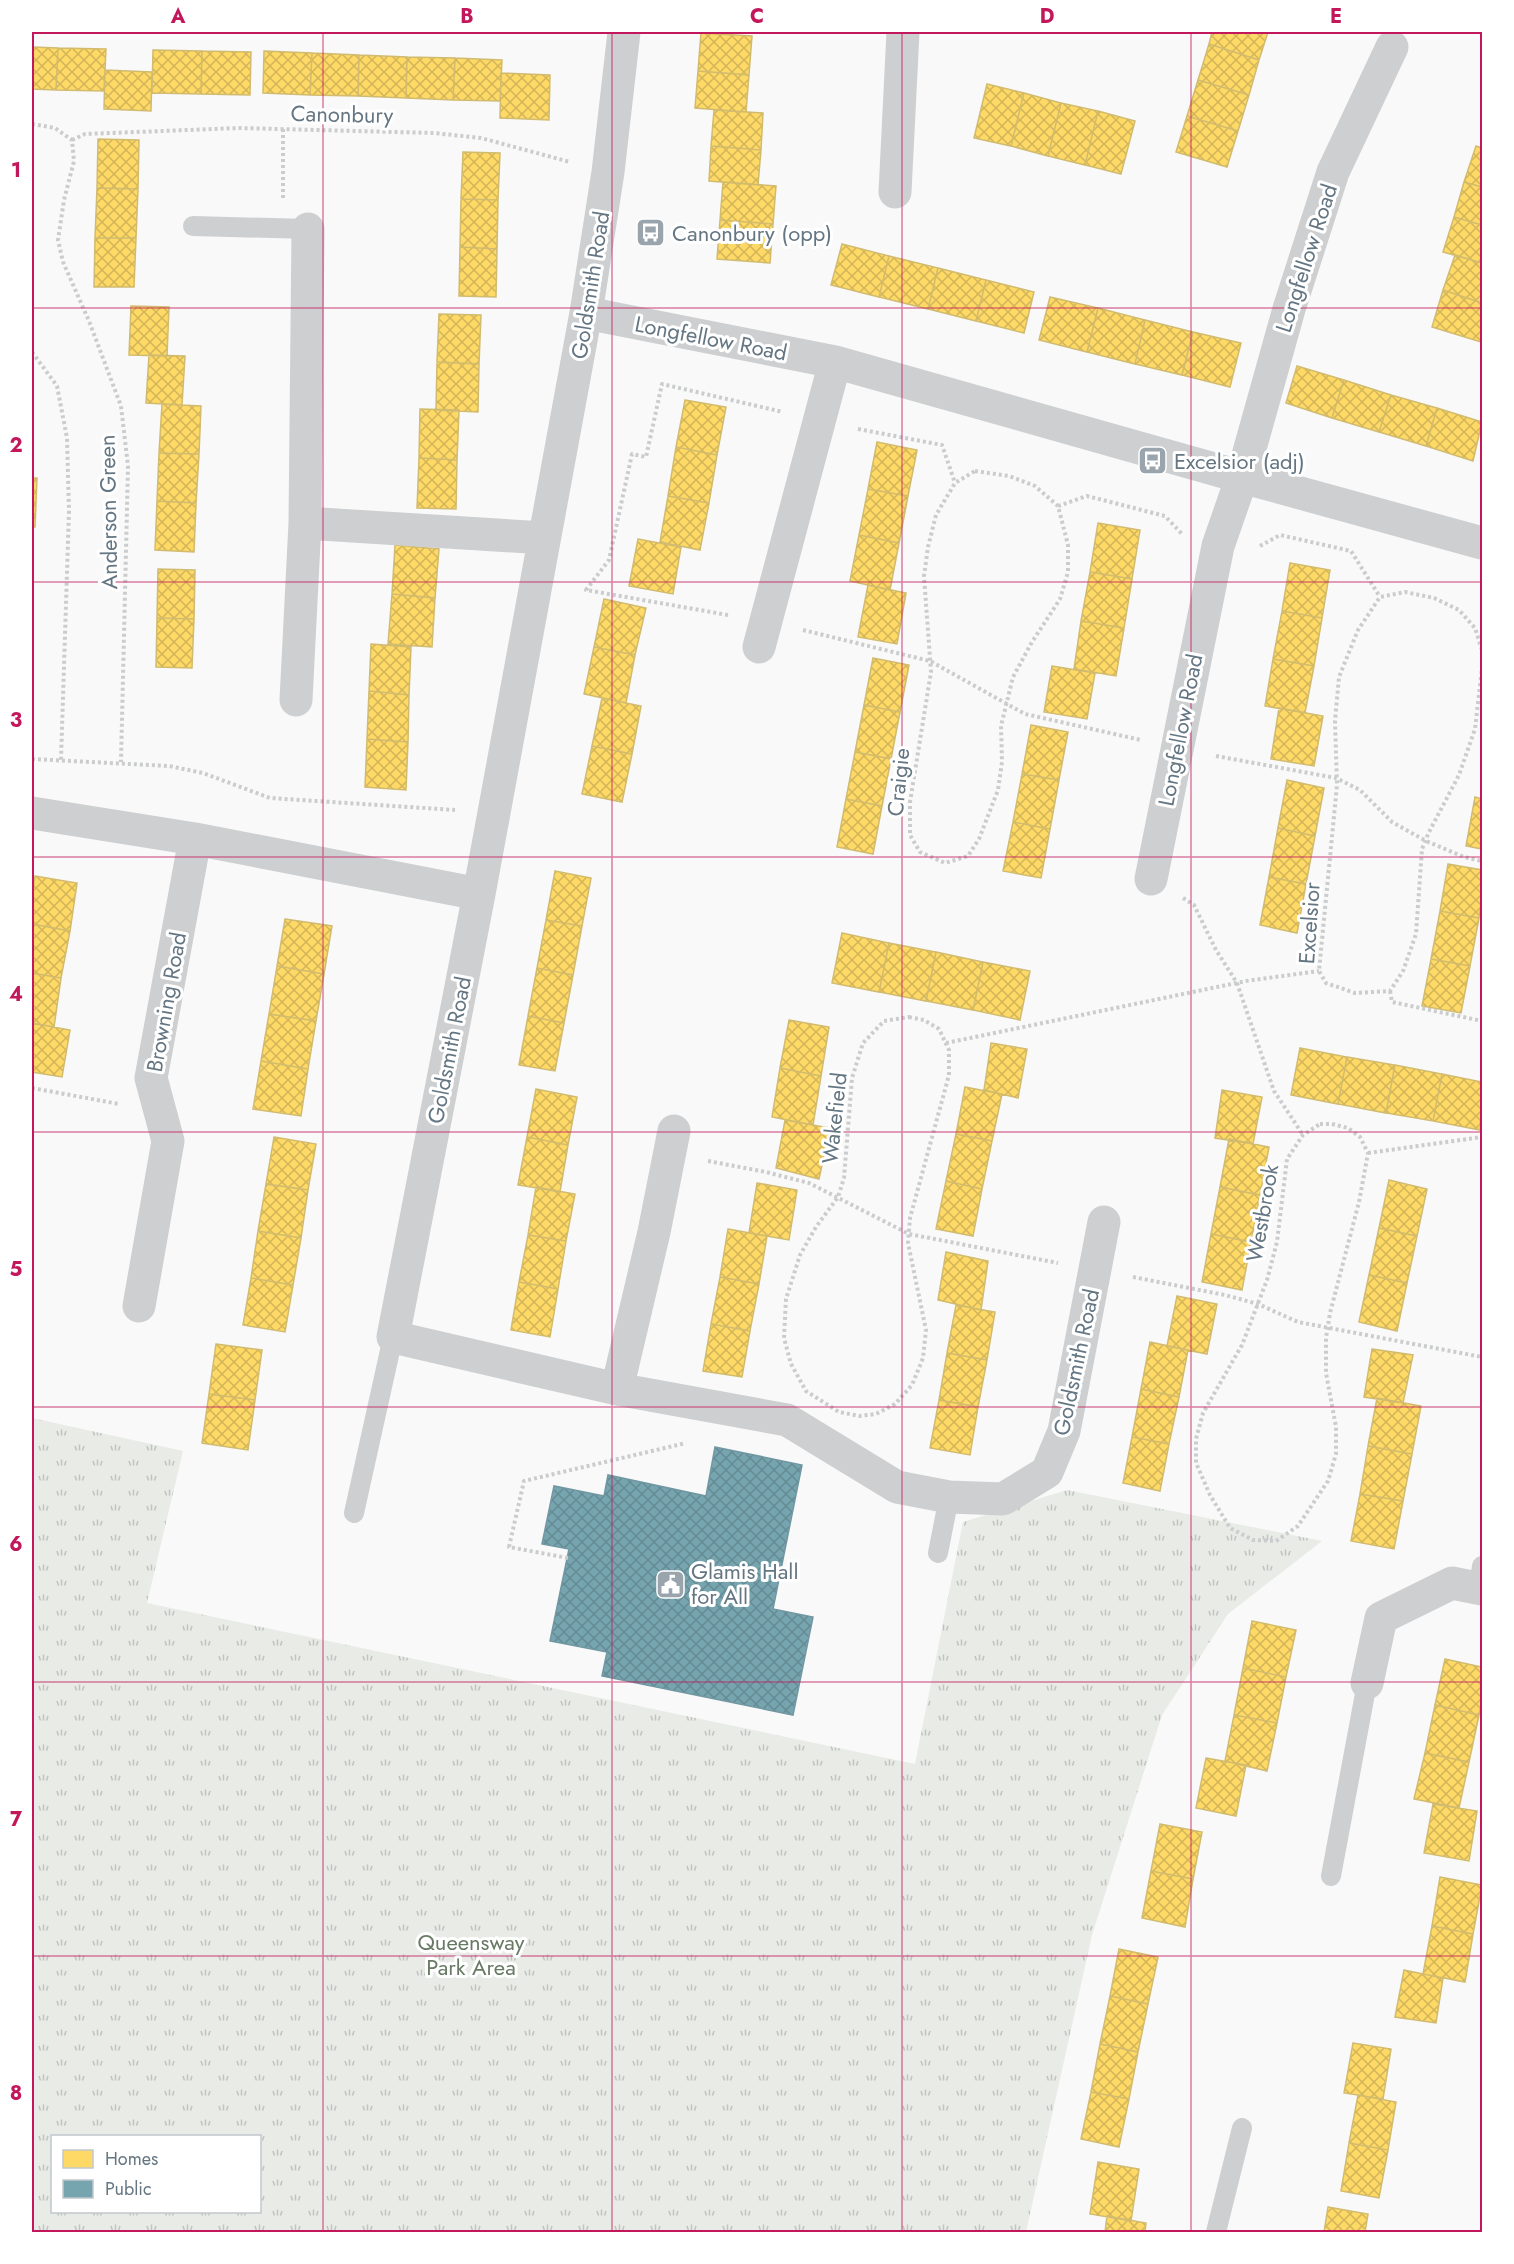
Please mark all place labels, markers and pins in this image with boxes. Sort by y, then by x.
bus stop icon: Canonbury (opp) [635,217,667,249]
place label: Canonbury (opp) [672,217,832,249]
bus stop icon: Excelsior (adj) [1137,445,1169,477]
place label: Excelsior (adj) [1174,445,1305,477]
place label: Glamis Hall for All [691,1555,798,1612]
public building icon: Glamis Hall for All [654,1568,686,1600]

